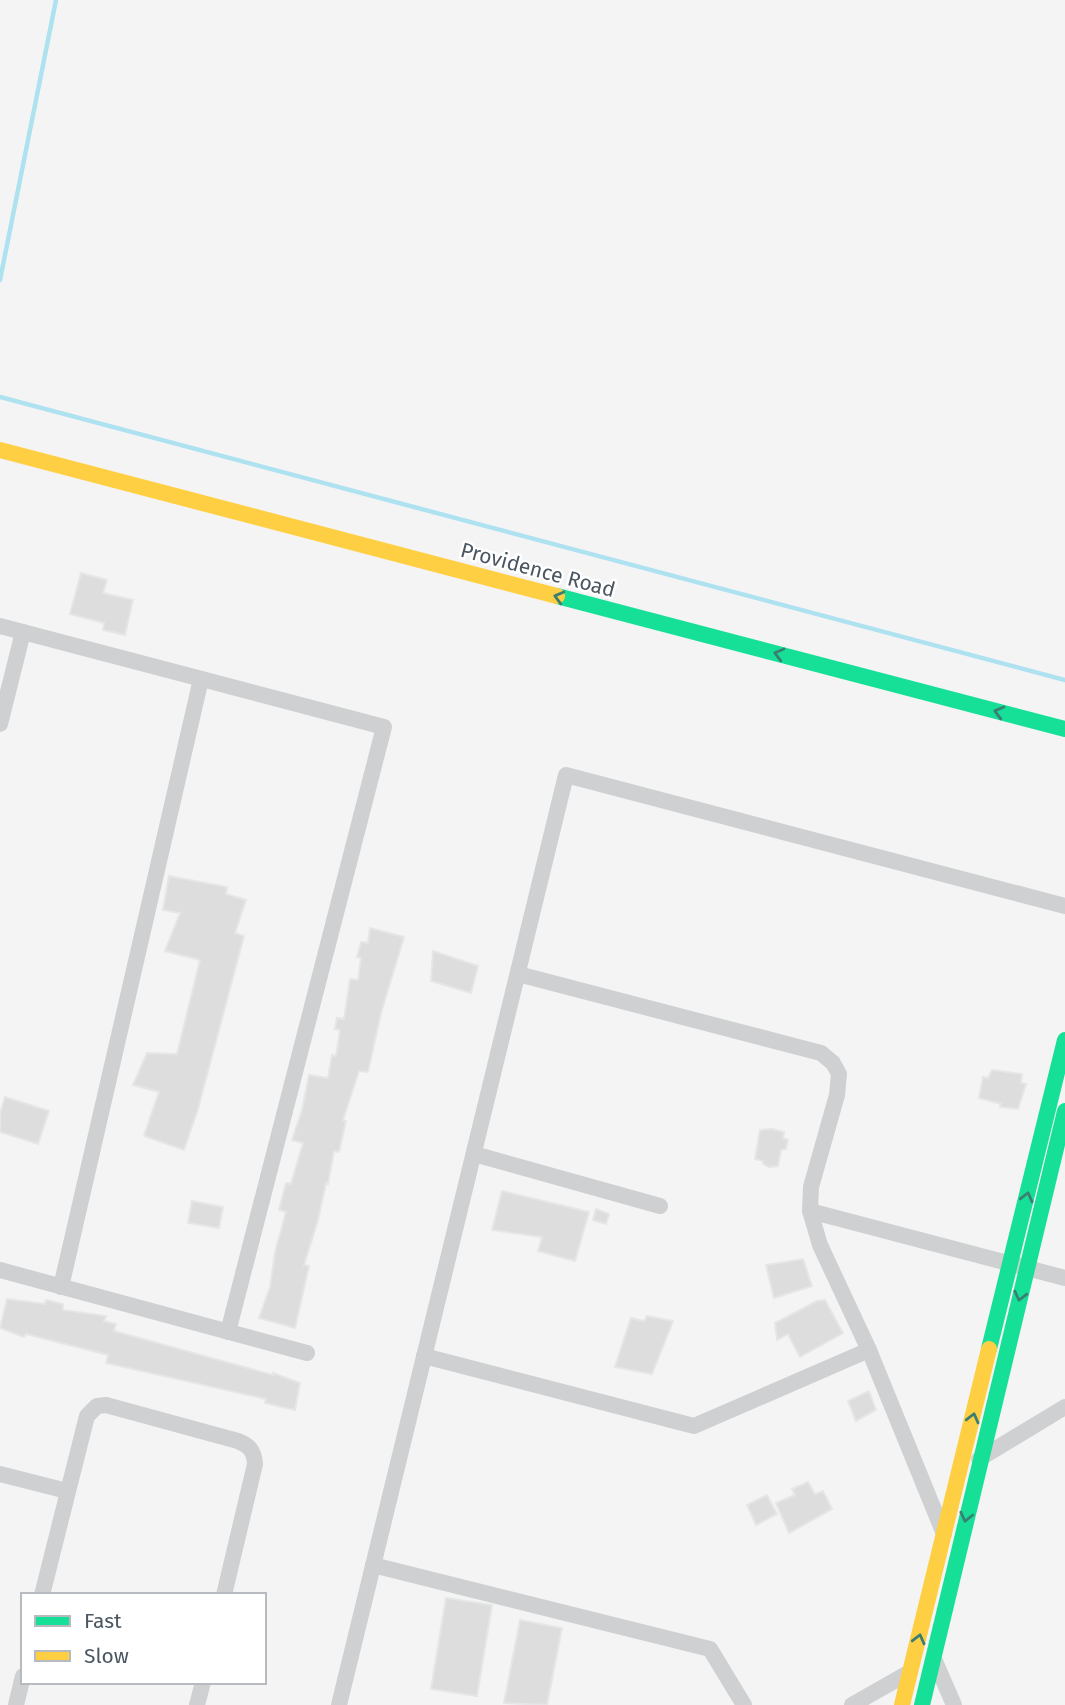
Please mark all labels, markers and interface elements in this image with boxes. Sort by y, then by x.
street label: Providence Road [458,537,618,603]
one-way arrow [553,591,565,605]
one-way arrow [773,648,785,662]
one-way arrow [993,706,1005,720]
one-way arrow [1019,1191,1033,1203]
one-way arrow [1013,1290,1028,1302]
one-way arrow [965,1412,979,1424]
one-way arrow [960,1511,975,1523]
legend [21,1593,266,1684]
text: Fast [84,1608,122,1634]
one-way arrow [911,1633,925,1645]
text: Slow [84,1643,129,1669]

